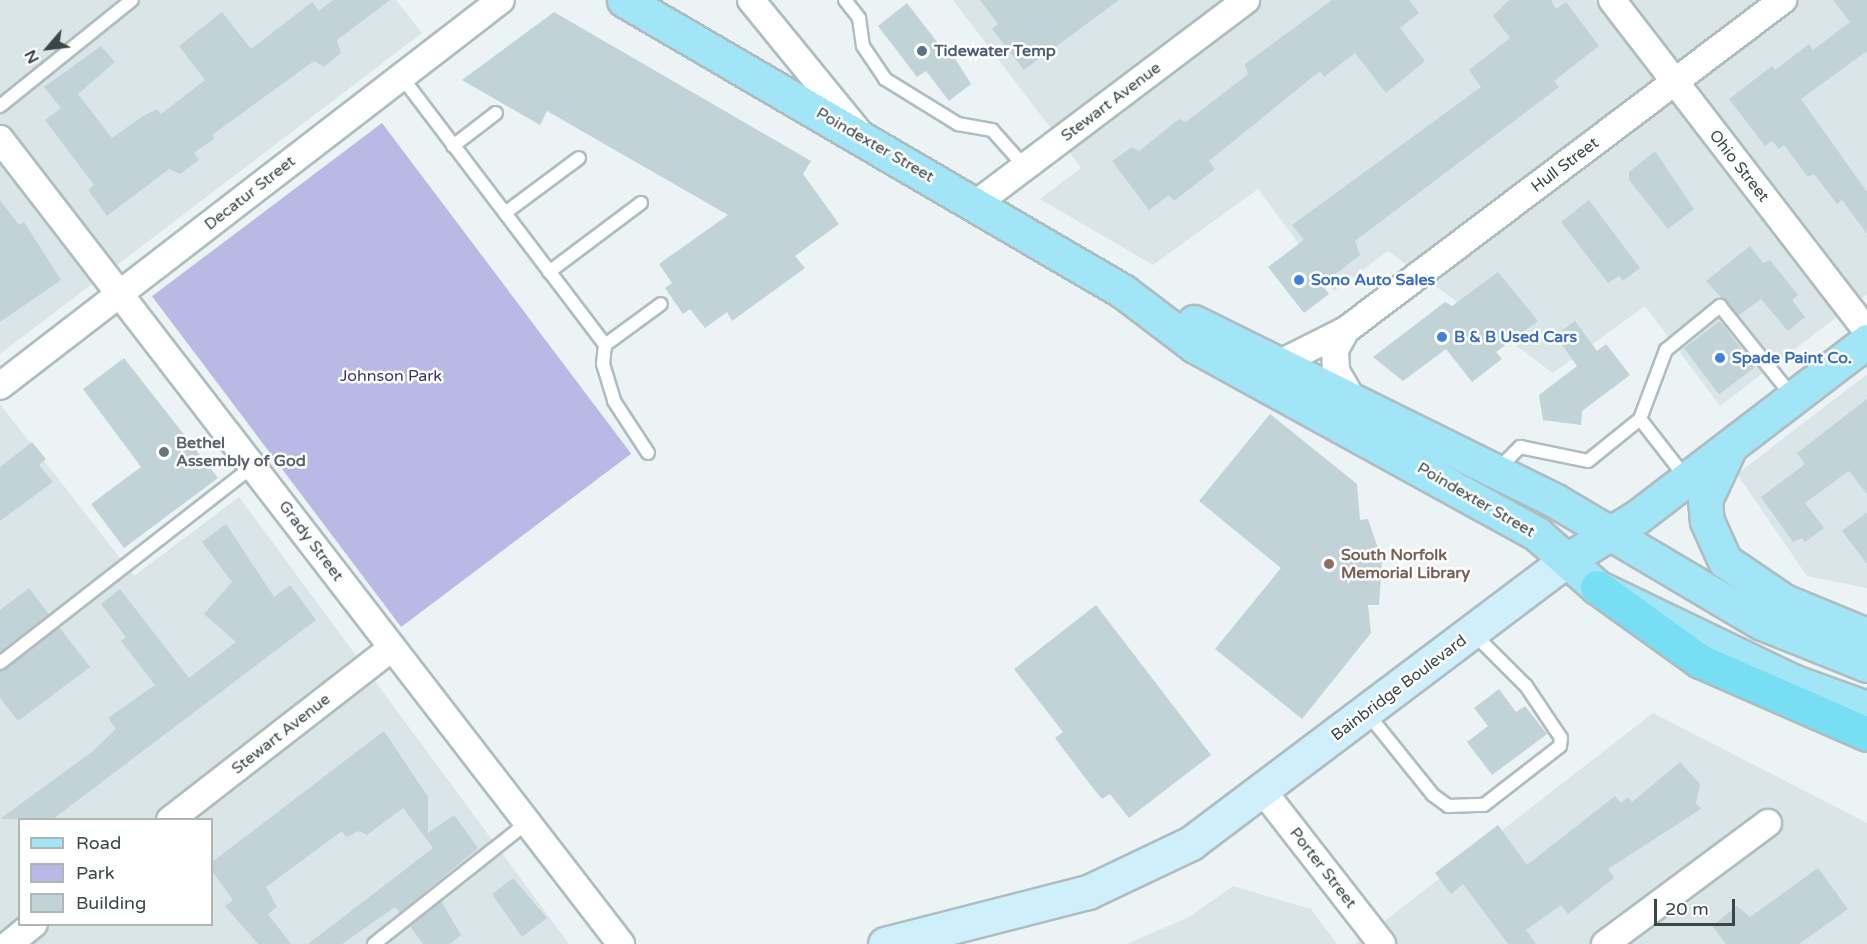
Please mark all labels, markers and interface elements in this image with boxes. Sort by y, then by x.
north arrow [18,18,78,78]
place label: Tidewater Temp [934,41,1056,61]
marker: Tidewater Temp [915,44,929,58]
text: N [20,46,44,67]
street label: Stewart Avenue [1057,58,1165,146]
street label: Poindexter Street [813,103,937,187]
street label: Ohio Street [1705,126,1773,206]
street label: Hull Street [1527,133,1603,197]
street label: Decatur Street [201,152,299,234]
place label: Sono Auto Sales [1311,270,1435,290]
marker: Sono Auto Sales [1292,273,1306,287]
place label: B & B Used Cars [1454,327,1577,347]
marker: B & B Used Cars [1435,330,1449,344]
place label: Spade Paint Co. [1732,348,1852,368]
marker: Spade Paint Co. [1713,351,1727,365]
park label: Johnson Park [340,366,442,386]
place label: Bethel Assembly of God [176,433,306,471]
marker: Bethel Assembly of God [157,445,171,459]
street label: Poindexter Street [1414,458,1538,542]
street label: Grady Street [275,497,347,585]
place label: South Norfolk Memorial Library [1341,545,1470,583]
marker: South Norfolk Memorial Library [1322,557,1336,571]
street label: Bainbridge Boulevard [1328,631,1470,745]
street label: Stewart Avenue [228,690,334,778]
legend [18,818,213,926]
street label: Porter Street [1285,824,1361,912]
text: Road [76,832,121,854]
text: Park [76,862,114,884]
scale bar [1657,887,1738,925]
text: Building [76,892,146,914]
text: 20 m [1665,898,1709,920]

